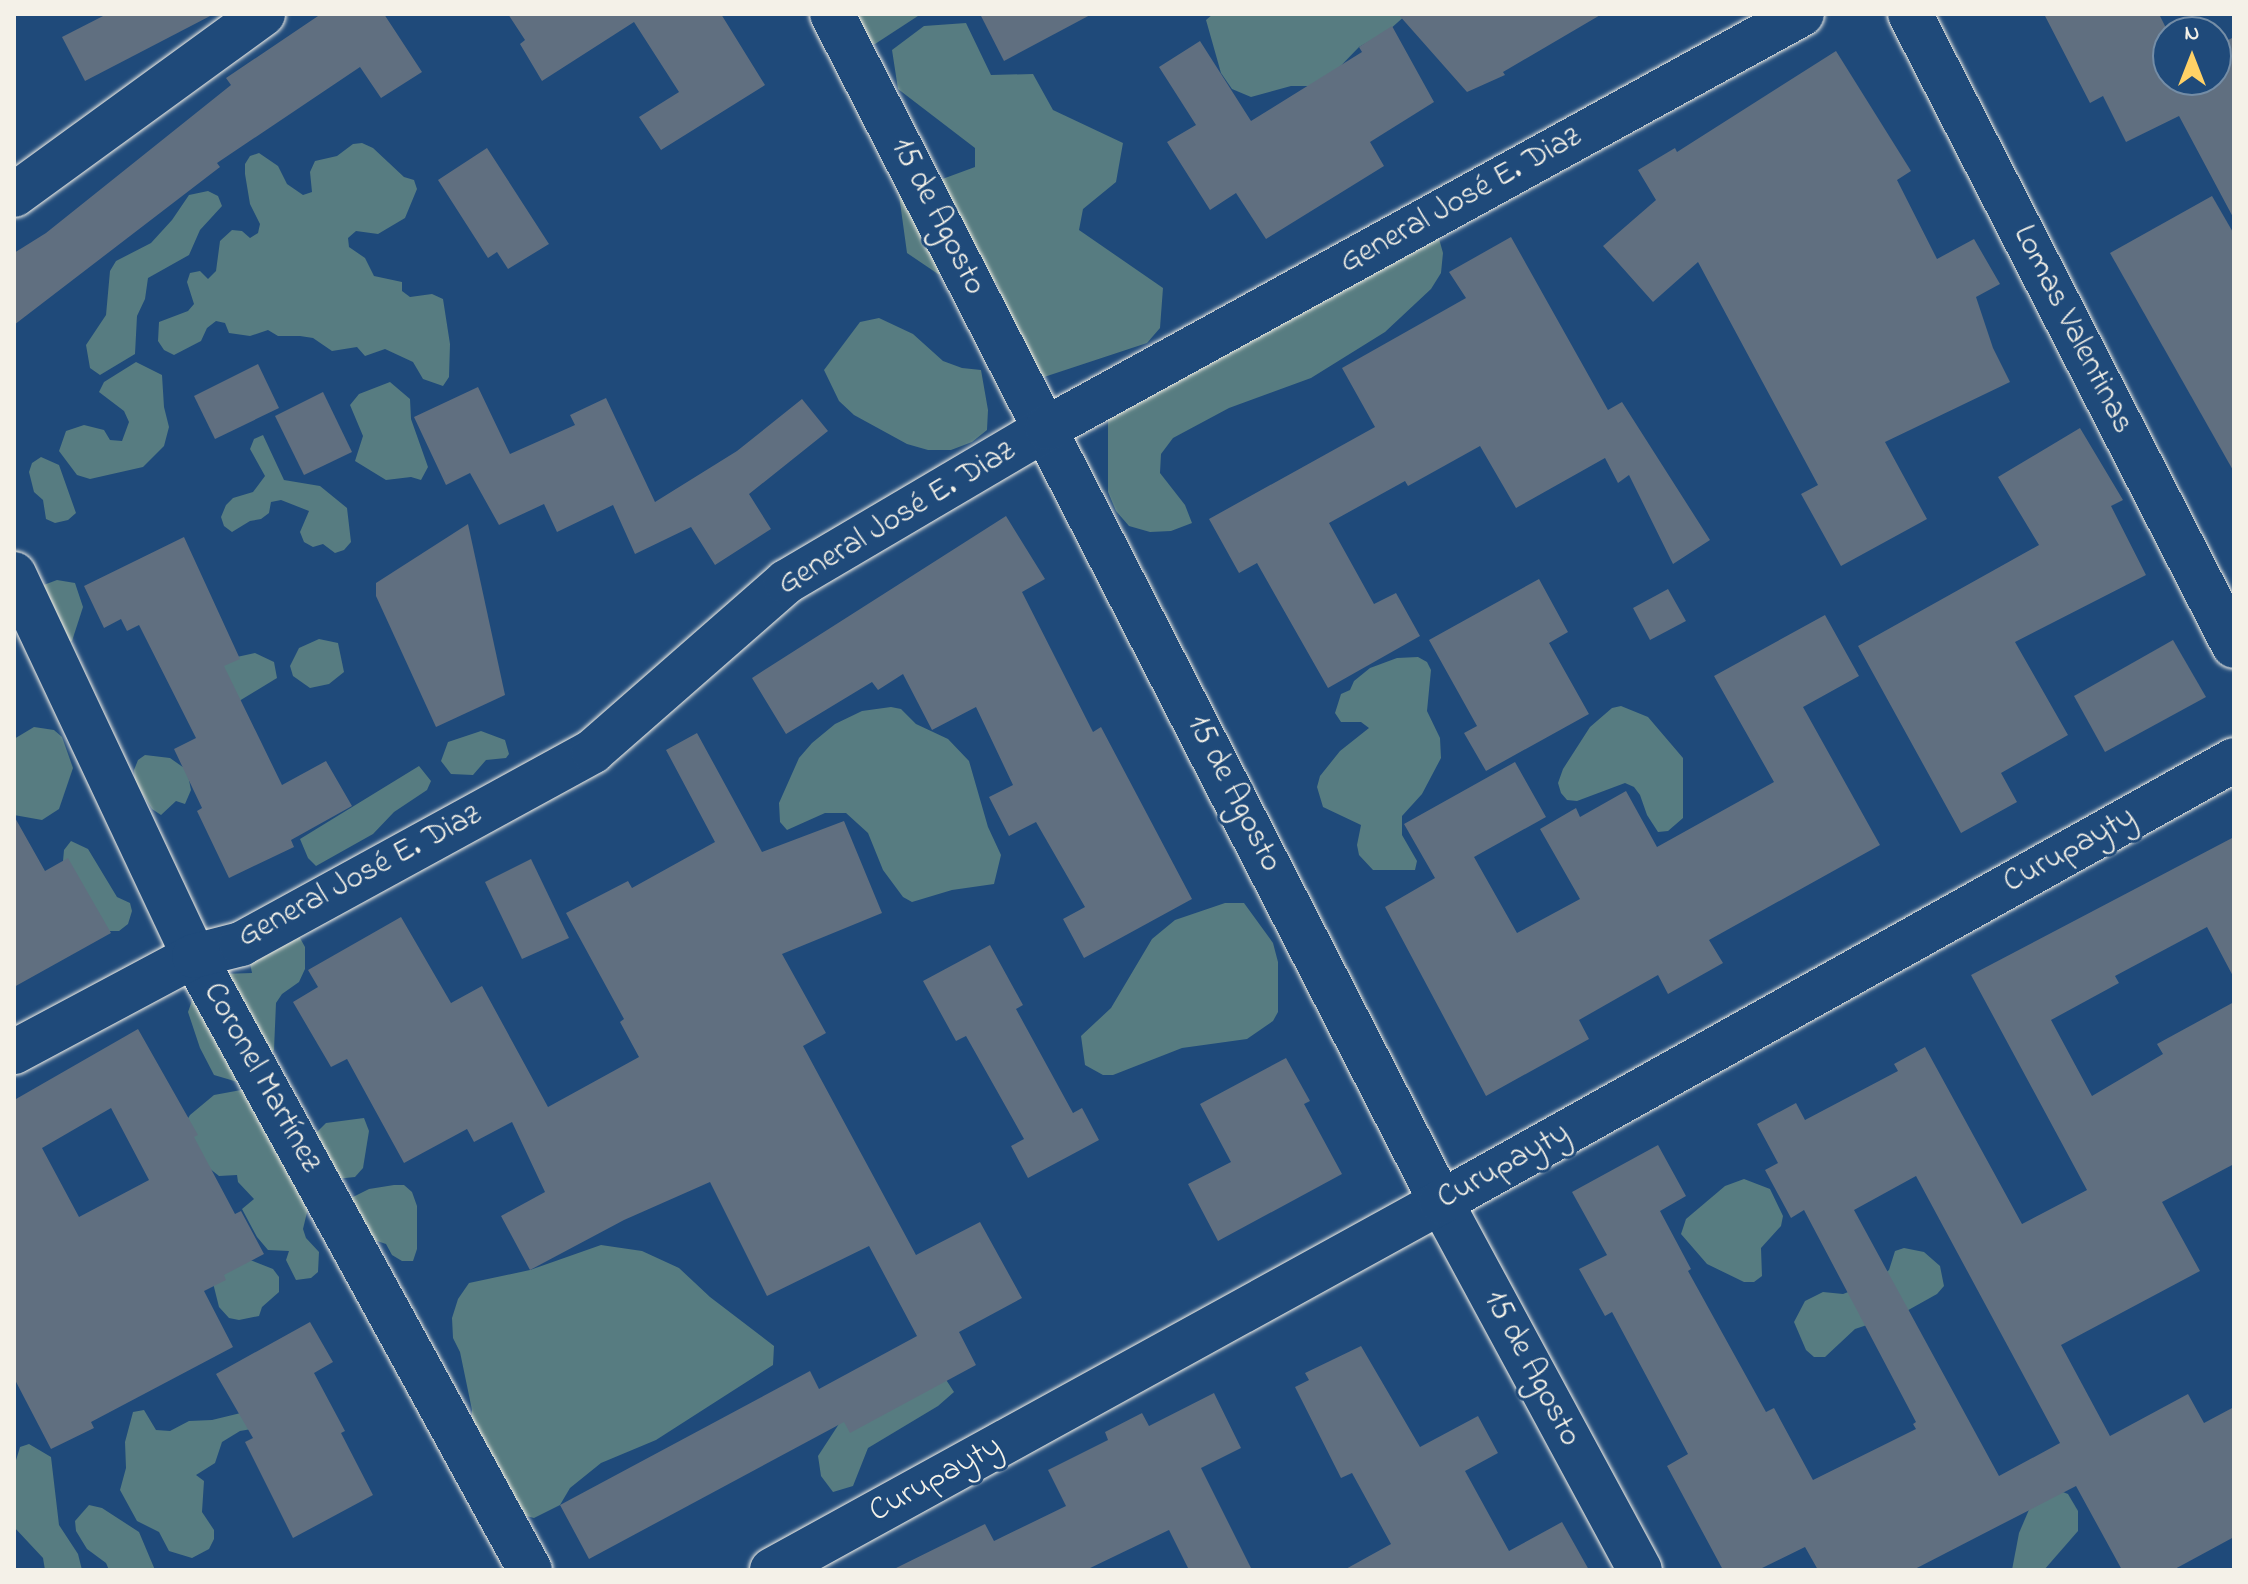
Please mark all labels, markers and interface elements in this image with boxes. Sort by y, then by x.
north arrow [2152,16,2232,96]
text: N [2185,18,2199,50]
street label: General José E. Diaz [1334,119,1588,283]
street label: 15 de Agosto [881,132,993,302]
street label: Lomas Valentinas [2003,219,2141,441]
street label: General José E. Diaz [771,433,1023,605]
street label: 15 de Agosto [1177,709,1289,879]
street label: General José E. Diaz [232,797,488,957]
street label: Curupayty [1997,799,2143,903]
street label: Coronel Martínez [193,976,329,1180]
street label: Curupayty [1431,1115,1577,1219]
street label: 15 de Agosto [1474,1284,1588,1454]
street label: Curupayty [863,1428,1009,1532]

